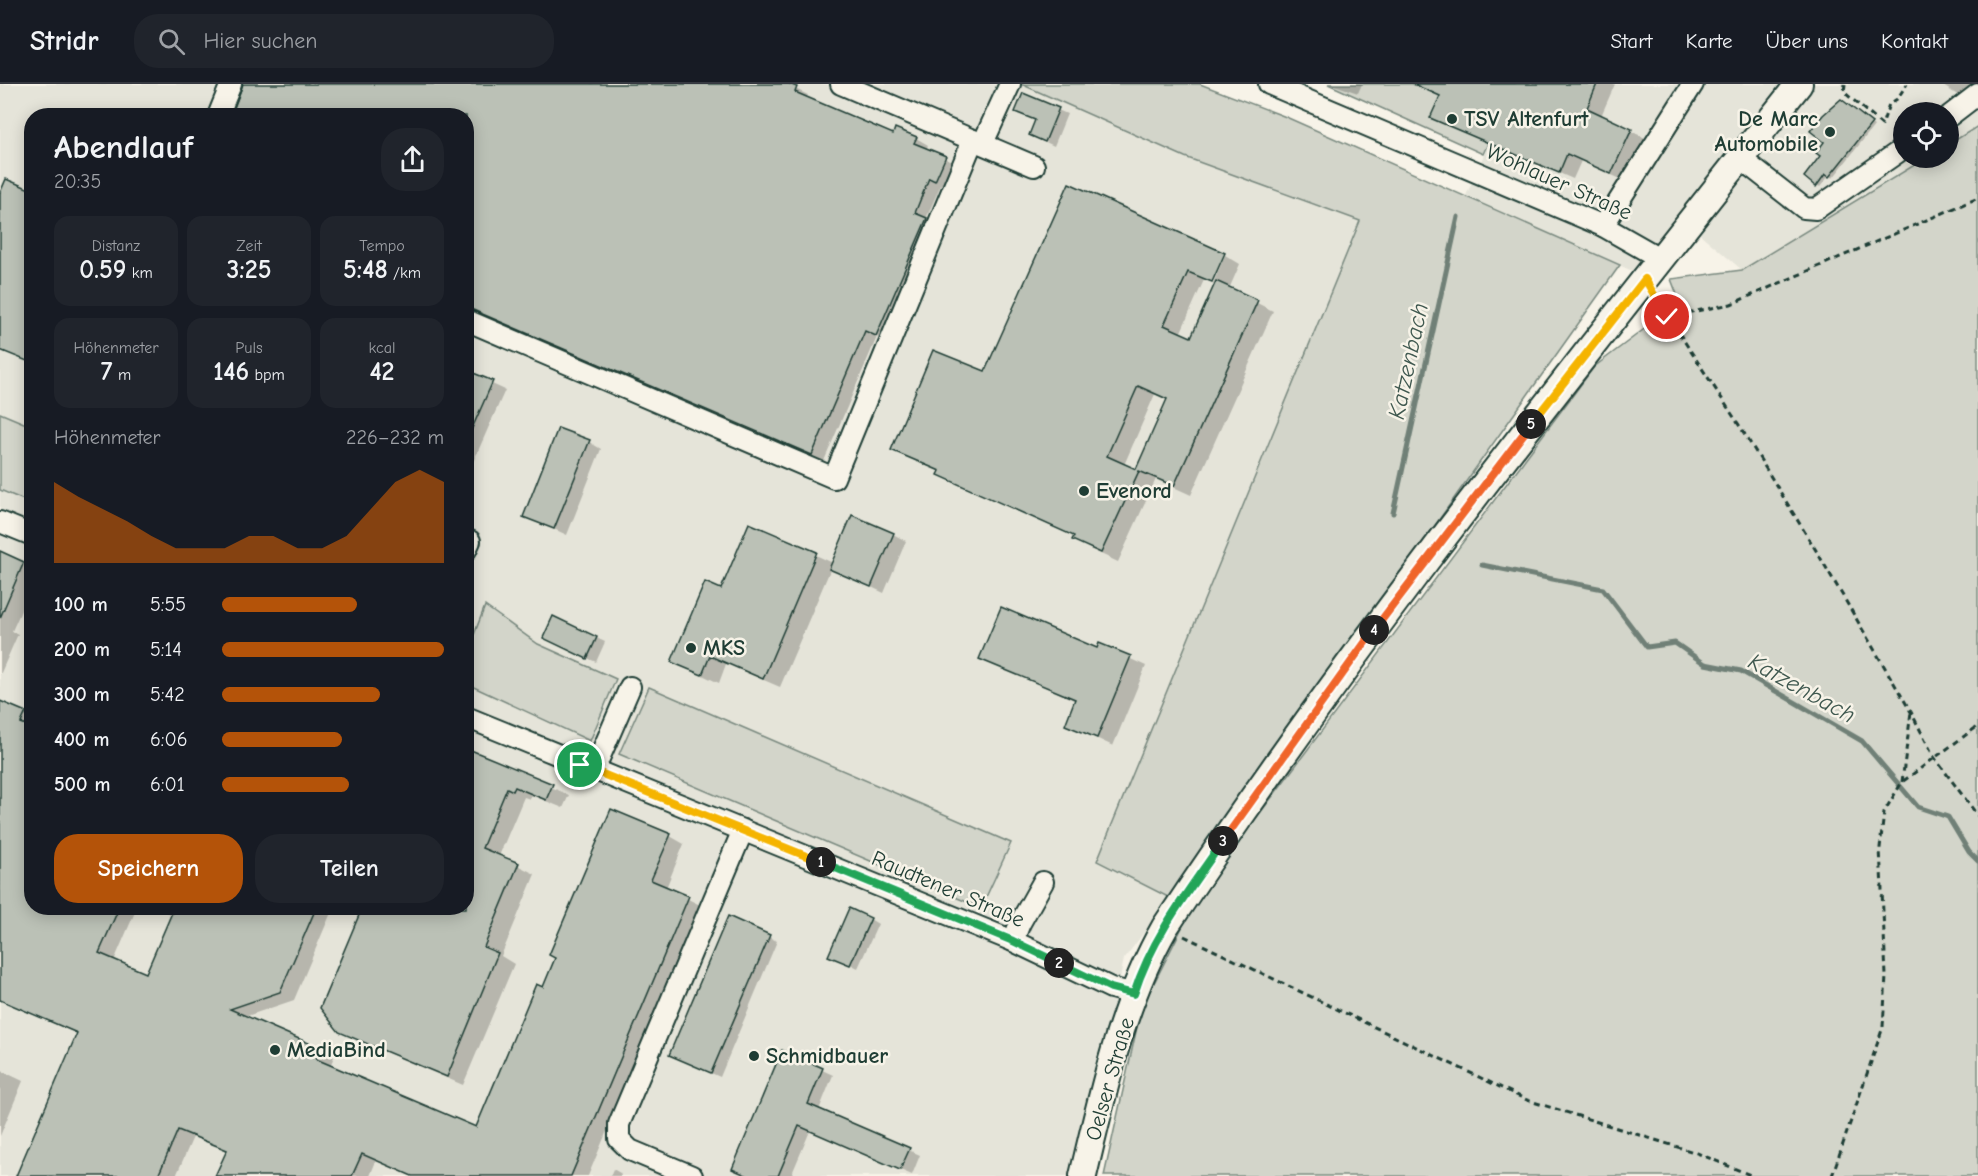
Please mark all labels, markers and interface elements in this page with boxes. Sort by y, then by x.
search box [134,14,554,68]
text: Stridr [30,25,98,57]
icon: search [155,25,188,58]
text: Hier suchen [203,28,317,54]
text: Start [1610,29,1653,53]
text: Karte [1686,29,1732,53]
text: Über uns [1765,29,1848,53]
text: Kontakt [1881,29,1948,53]
map controls [1893,102,1959,168]
button: locate [1893,102,1959,168]
place label: TSV Altenfurt [1464,106,1589,132]
place label: De Marc Automobile [1715,106,1819,157]
marker: TSV Altenfurt [1445,112,1459,126]
marker: De Marc Automobile [1823,125,1837,139]
text: Abendlauf [54,128,193,166]
button: share [381,128,444,191]
street label: Wohlauer Straße [1482,138,1636,226]
text: 20:35 [54,170,101,193]
text: Distanz [92,237,140,255]
text: Zeit [236,237,262,255]
text: Tempo [359,237,405,255]
text: 0.59 [79,255,126,285]
text: 3:25 [227,255,271,285]
text: 5:48 [343,255,388,285]
text: km [126,264,153,282]
text: /km [388,264,421,282]
pin [1641,291,1692,342]
water label: Katzenbach [1382,300,1434,422]
icon: check [1650,300,1683,333]
text: Höhenmeter [73,339,159,357]
text: Puls [235,339,263,357]
text: kcal [369,339,395,357]
text: 7 [101,357,113,387]
text: 146 [213,357,249,387]
text: 42 [369,357,395,387]
text: m [113,366,131,384]
text: bpm [249,366,285,384]
pin: 5 [1516,409,1546,439]
text: 5 [1527,415,1535,433]
text: Höhenmeter [54,426,161,449]
text: 226–232 m [346,426,444,449]
place label: Evenord [1096,478,1172,504]
marker: Evenord [1077,484,1091,498]
text: 100 m [54,593,108,616]
text: 5:55 [150,593,186,616]
pin: 4 [1359,615,1389,645]
text: 4 [1370,621,1378,639]
place label: MKS [703,635,745,661]
text: 200 m [54,638,110,661]
text: 5:14 [150,638,182,661]
marker: MKS [684,641,698,655]
water label: Katzenbach [1743,647,1861,729]
text: 300 m [54,683,110,706]
text: 5:42 [150,683,185,706]
text: 400 m [54,728,109,751]
text: 6:06 [150,728,187,751]
pin [554,739,605,790]
icon: arrive [563,748,596,781]
text: 500 m [54,773,111,796]
text: 6:01 [150,773,185,796]
pin: 3 [1208,826,1238,856]
text: 3 [1219,832,1227,850]
button: Speichern [54,834,243,903]
button: Teilen [255,834,444,903]
street label: Raudtener Straße [868,845,1028,933]
pin: 1 [806,847,836,877]
text: 1 [818,853,824,871]
pin: 2 [1044,948,1074,978]
text: 2 [1055,954,1063,972]
street label: Oelser Straße [1080,1014,1140,1144]
place label: MediaBind [287,1037,386,1063]
marker: MediaBind [268,1043,282,1057]
place label: Schmidbauer [766,1043,888,1069]
marker: Schmidbauer [747,1049,761,1063]

